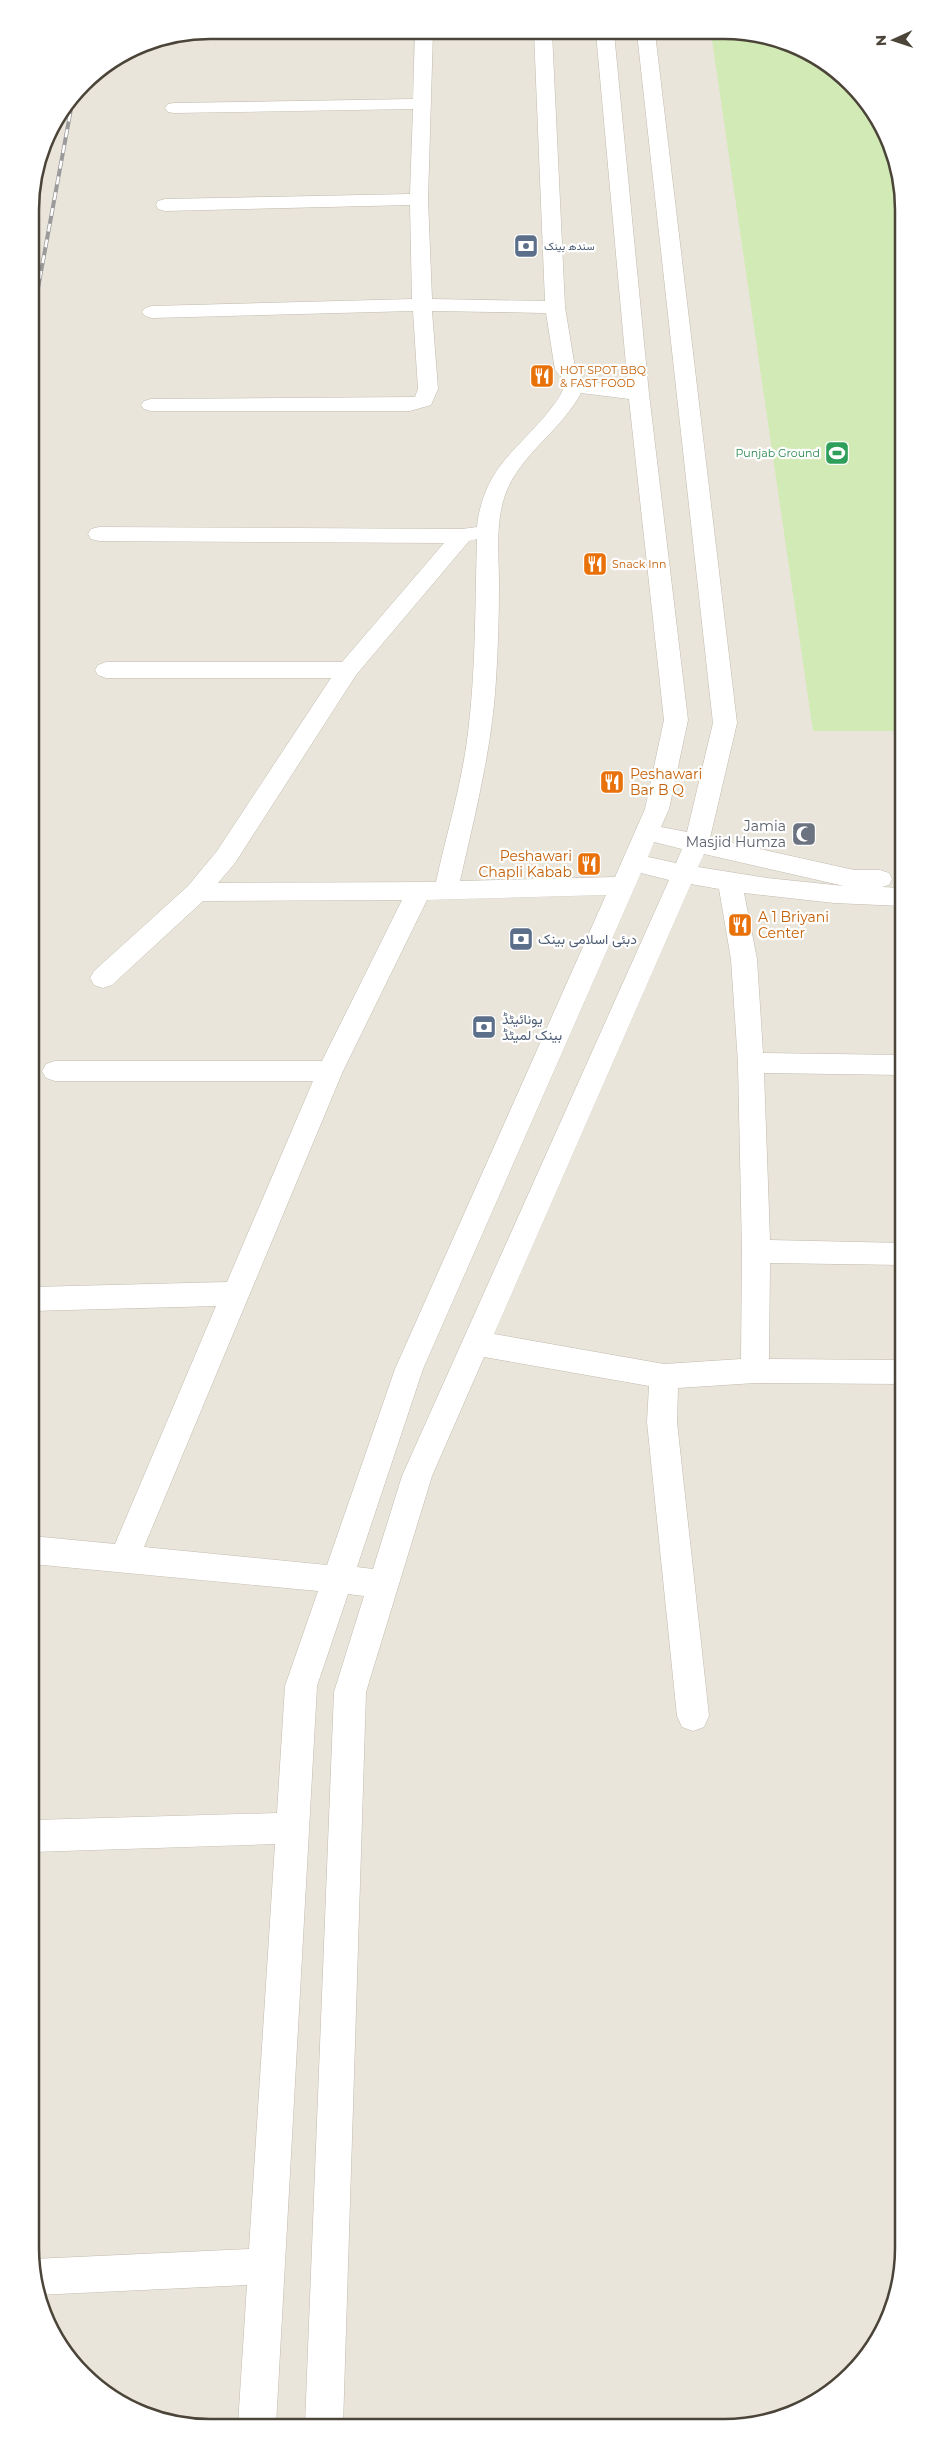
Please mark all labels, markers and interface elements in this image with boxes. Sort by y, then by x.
north arrow [869,15,919,65]
text: N [872,35,890,47]
bank icon: سندھ بینک [513,233,539,259]
place label: سندھ بینک [544,239,595,253]
restaurant icon: HOT SPOT BBQ & FAST FOOD [529,363,555,389]
place label: HOT SPOT BBQ & FAST FOOD [560,363,647,390]
sports icon: Punjab Ground [824,440,850,466]
place label: Punjab Ground [735,446,820,460]
restaurant icon: Snack Inn [582,551,608,577]
place label: Snack Inn [612,557,666,571]
place label: Peshawari Bar B Q [630,765,702,799]
restaurant icon: Peshawari Bar B Q [599,769,625,795]
place label: Jamia Masjid Humza [686,817,786,851]
mosque icon: Jamia Masjid Humza [791,821,817,847]
place label: Peshawari Chapli Kabab [478,847,572,881]
restaurant icon: Peshawari Chapli Kabab [576,851,602,877]
place label: A 1 Briyani Center [758,908,829,942]
restaurant icon: A 1 Briyani Center [727,912,753,938]
bank icon: دبئی اسلامی بینک [508,926,534,952]
place label: دبئی اسلامی بینک [538,930,637,948]
place label: یونائیٹڈ بینک لمیٹڈ [502,1010,562,1044]
bank icon: یونائیٹڈ بینک لمیٹڈ [471,1014,497,1040]

